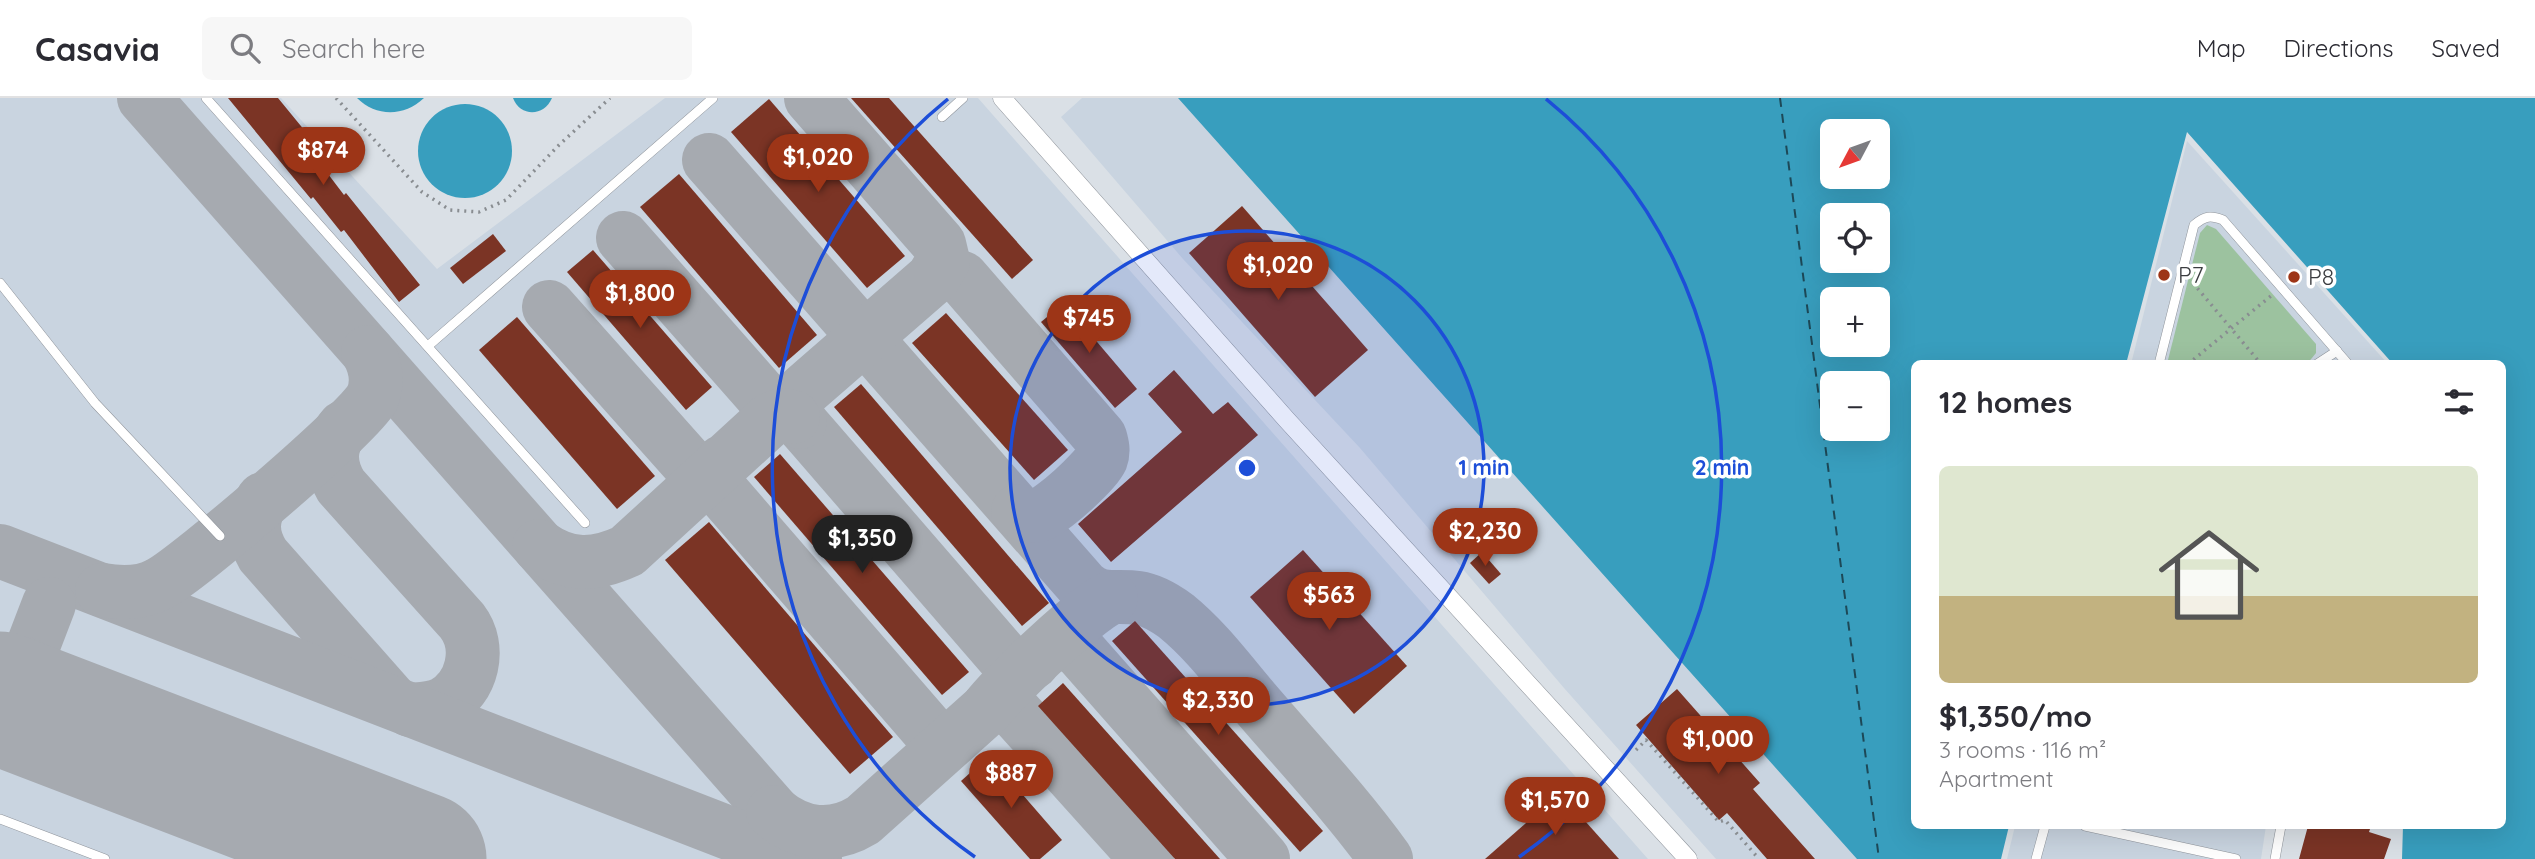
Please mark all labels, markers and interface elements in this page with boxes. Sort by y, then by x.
search box [202,17,692,80]
text: Casavia [35,28,160,69]
icon: search [226,29,264,67]
text: Search here [282,32,426,65]
text: Map [2197,33,2246,63]
text: Directions [2284,33,2394,63]
text: Saved [2432,33,2500,63]
north arrow [1820,119,1890,189]
map controls [1820,119,1890,441]
pin: $874 [282,127,364,187]
pin: $1,020 [761,134,875,194]
text: $874 [297,135,349,164]
text: $1,020 [783,142,853,171]
button: locate [1820,203,1890,273]
pin: $1,020 [1221,242,1335,302]
text: $1,020 [1243,250,1313,279]
place label: P7 [2178,260,2204,289]
place label: P8 [2308,262,2334,291]
marker: P7 [2156,267,2172,283]
marker: P8 [2286,269,2302,285]
pin: $1,800 [583,271,697,330]
text: $1,800 [605,278,675,307]
button: + [1820,287,1890,357]
pin: $745 [1048,296,1130,355]
text: $745 [1063,303,1115,332]
button: − [1820,371,1890,441]
text: 12 homes [1939,383,2072,421]
icon: filters [2440,383,2478,421]
text: 1 min [1459,454,1509,480]
text: 2 min [1695,454,1749,480]
centre of rings [1235,456,1259,480]
pin: $2,230 [1428,508,1542,568]
icon: home [2146,512,2272,638]
pin: $1,350 [805,516,919,575]
text: $2,230 [1449,516,1521,545]
text: $1,350 [828,523,896,552]
pin: $563 [1288,573,1370,632]
text: $563 [1303,580,1355,609]
pin: $2,330 [1161,678,1275,737]
text: $2,330 [1182,685,1254,714]
text: $1,350/mo [1939,697,2092,735]
pin: $1,000 [1661,716,1775,776]
text: $1,000 [1682,724,1754,753]
text: 3 rooms · 116 m² [1939,735,2106,764]
pin: $887 [970,750,1052,810]
text: $887 [985,758,1037,787]
text: Apartment [1939,764,2053,793]
pin: $1,570 [1498,778,1612,837]
text: $1,570 [1521,785,1590,814]

